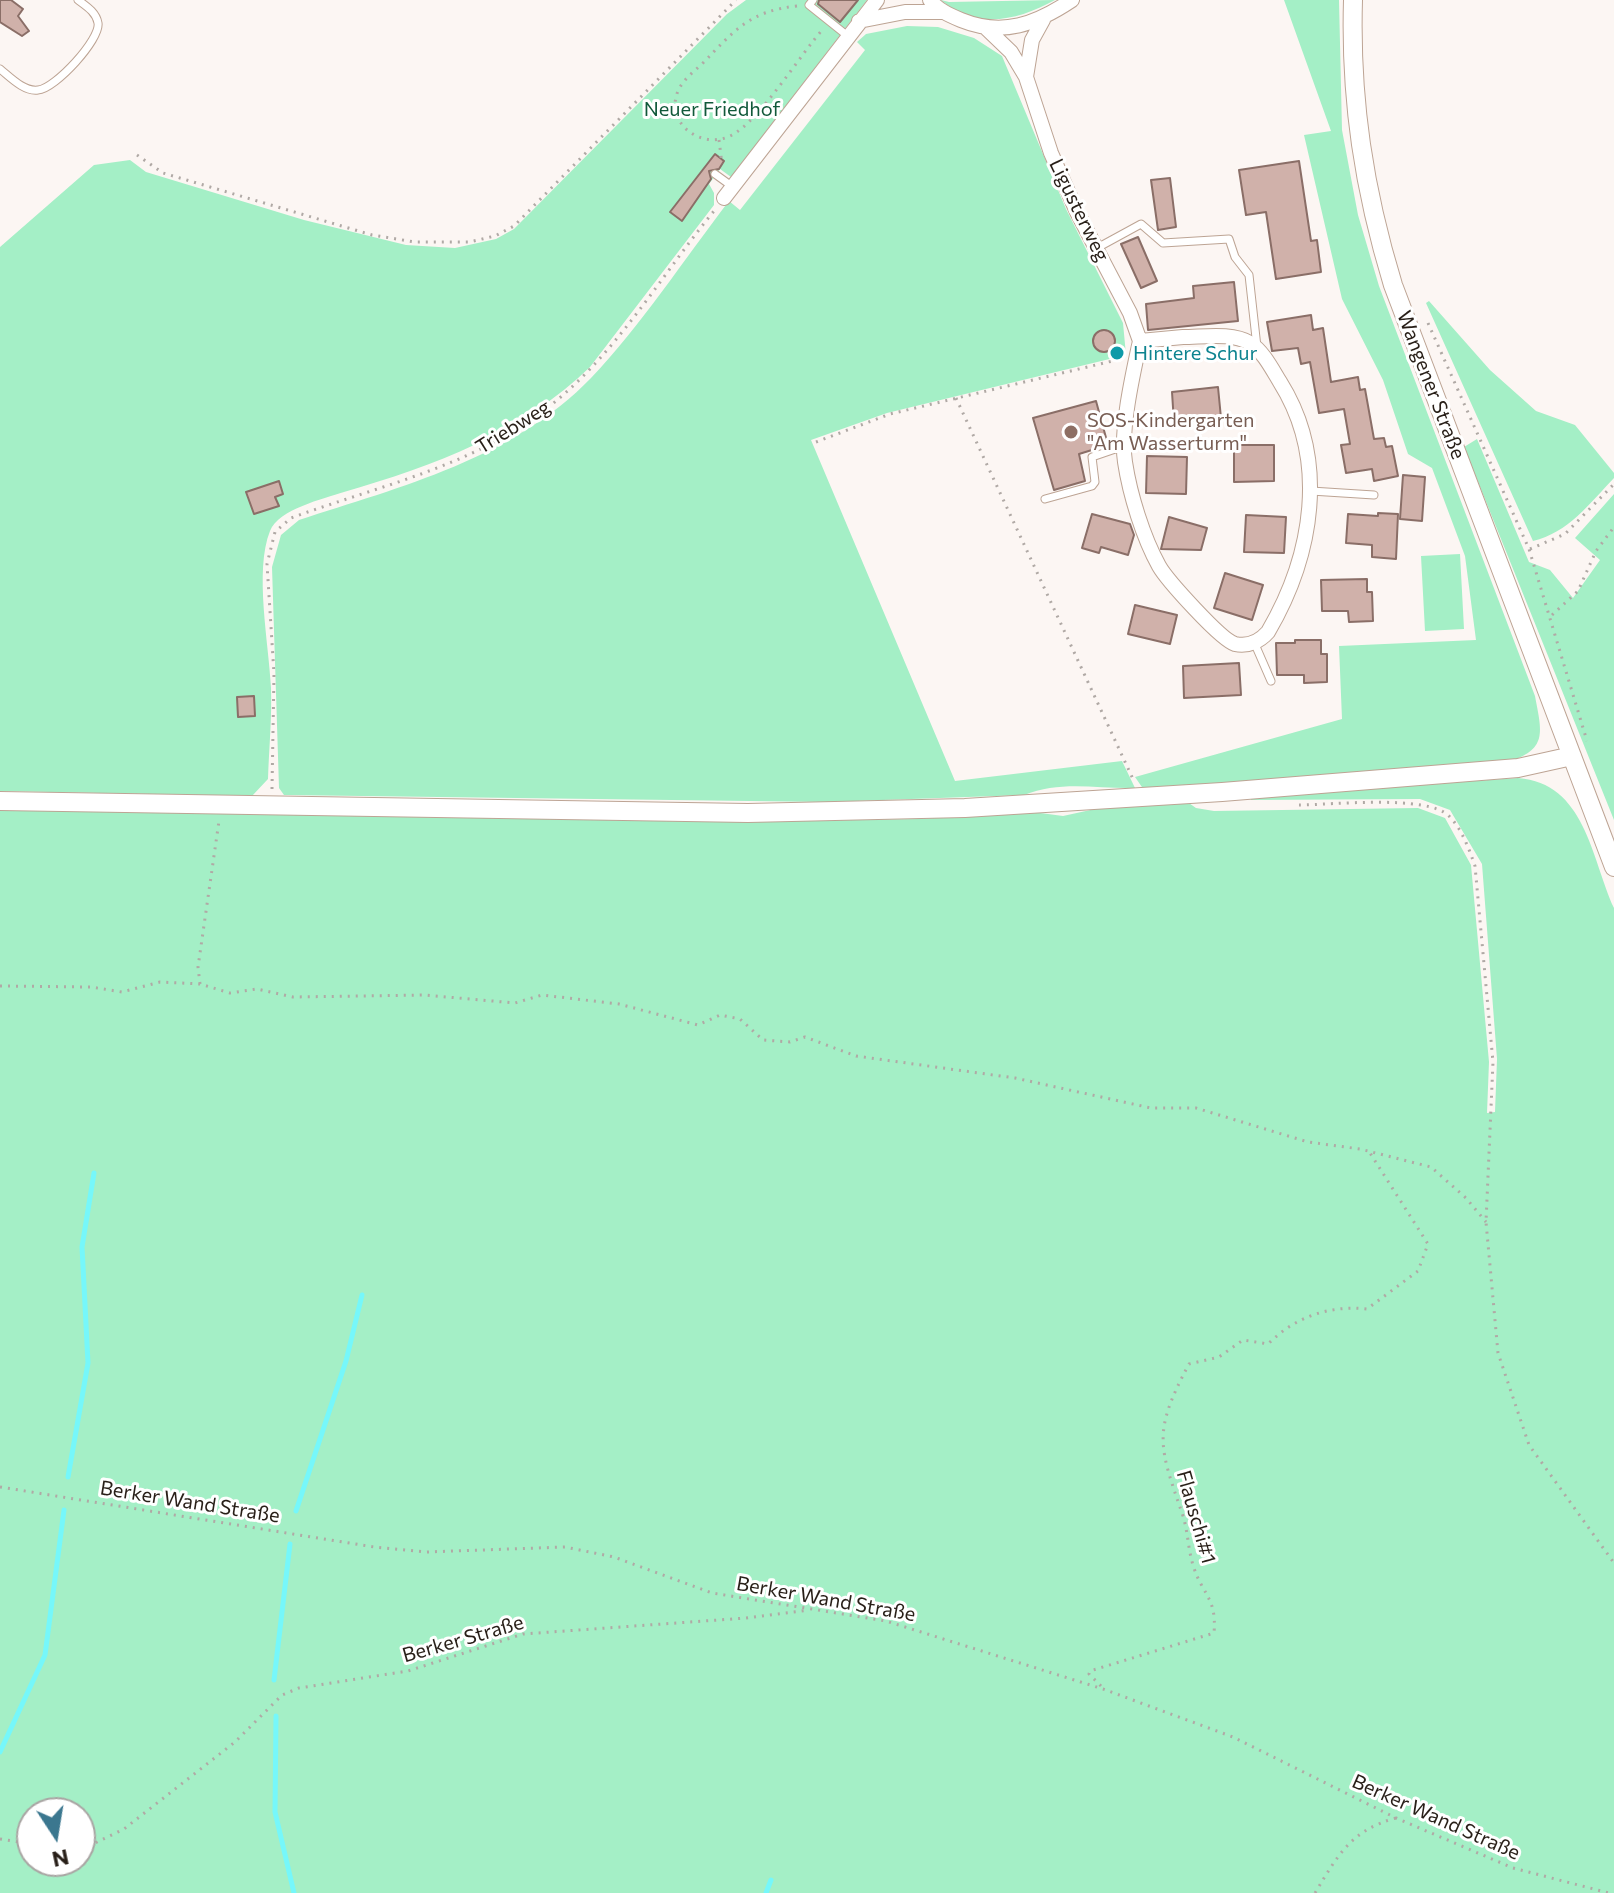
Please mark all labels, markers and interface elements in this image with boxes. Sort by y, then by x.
park label: Neuer Friedhof [644,97,780,121]
street label: Ligusterweg [1044,155,1114,265]
street label: Wangener Straße [1392,307,1470,463]
place label: Hintere Schur [1133,341,1257,365]
marker: Hintere Schur [1108,344,1126,362]
street label: Triebweg [471,395,555,459]
place label: SOS-Kindergarten "Am Wasserturm" [1087,408,1255,455]
marker: SOS-Kindergarten "Am Wasserturm" [1062,423,1080,441]
street label: Flauschi#1 [1171,1468,1221,1566]
street label: Berker Wand Straße [98,1476,282,1528]
street label: Berker Wand Straße [735,1571,917,1627]
street label: Berker Straße [400,1610,526,1668]
street label: Berker Wand Straße [1348,1769,1524,1865]
north arrow [16,1797,96,1877]
text: N [50,1844,72,1874]

